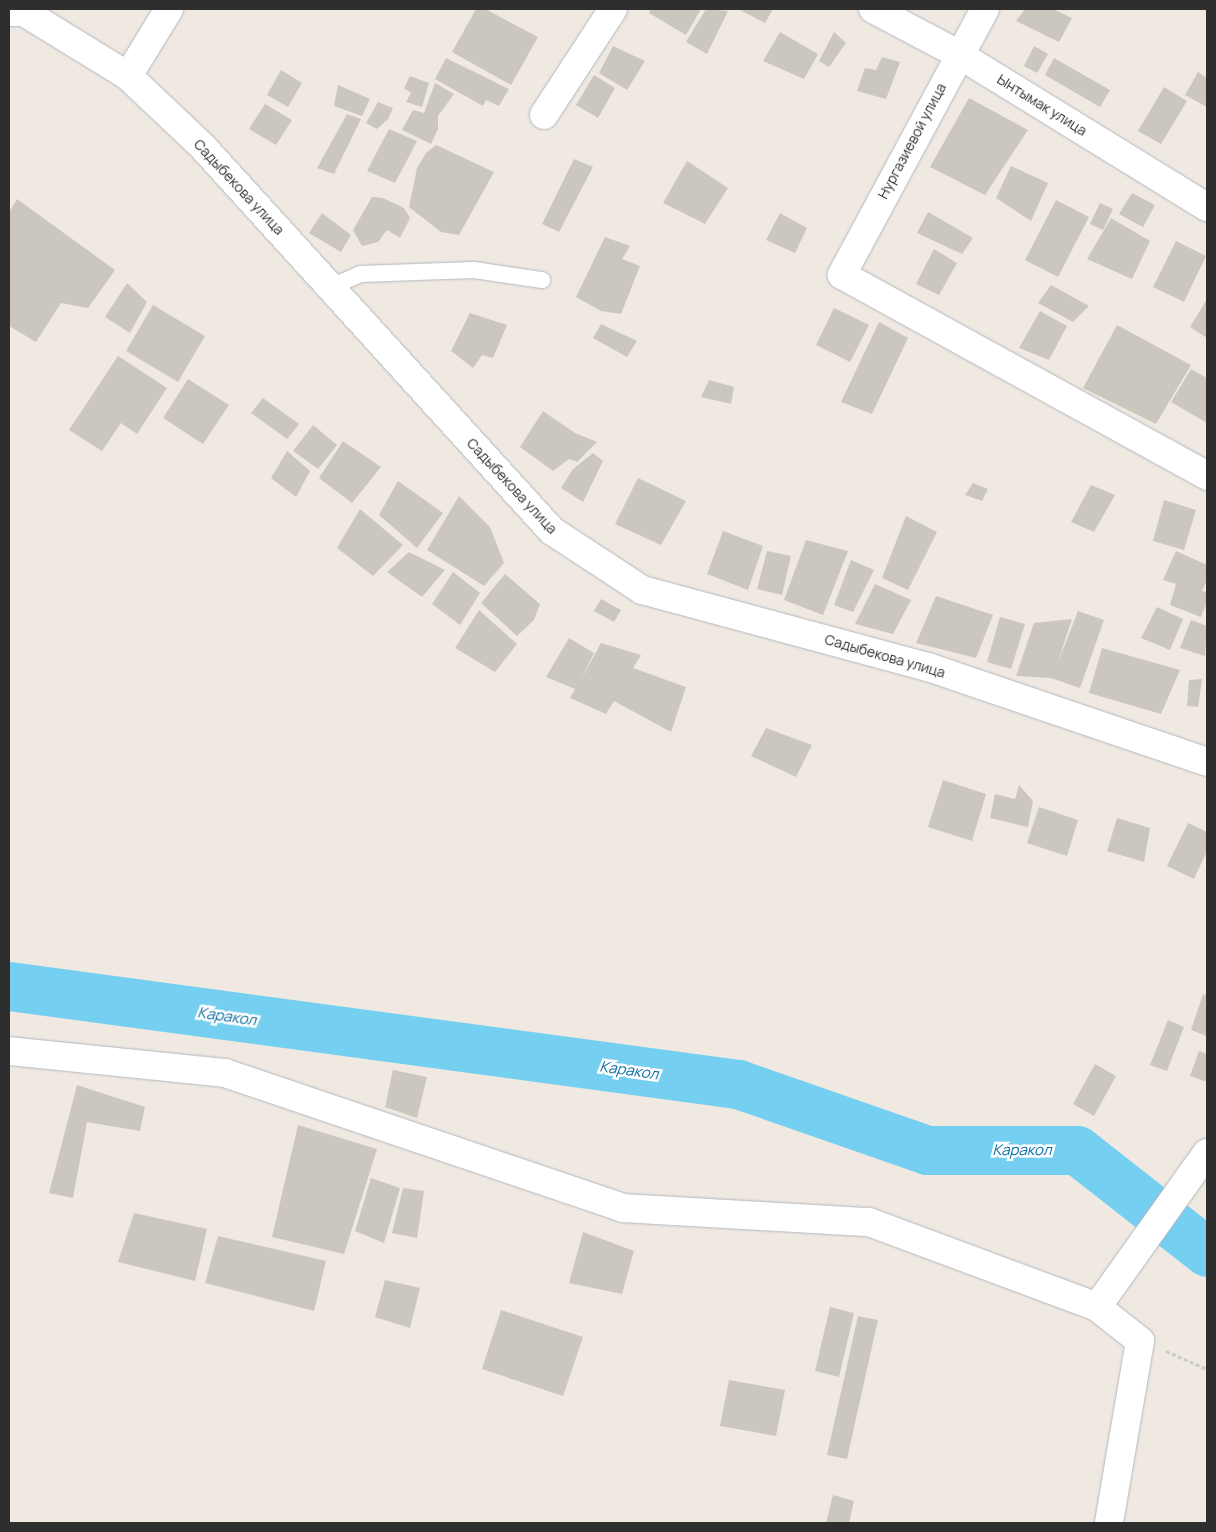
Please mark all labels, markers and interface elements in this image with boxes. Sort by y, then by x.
street label: Ынтымак улица [994,71,1090,139]
street label: Нургазиевой улица [874,80,950,202]
street label: Садыбекова улица [190,136,288,238]
street label: Садыбекова улица [463,435,561,537]
street label: Садыбекова улица [823,631,947,681]
water label: Каракол [196,1003,258,1029]
water label: Каракол [598,1057,660,1083]
water label: Каракол [992,1141,1052,1159]

